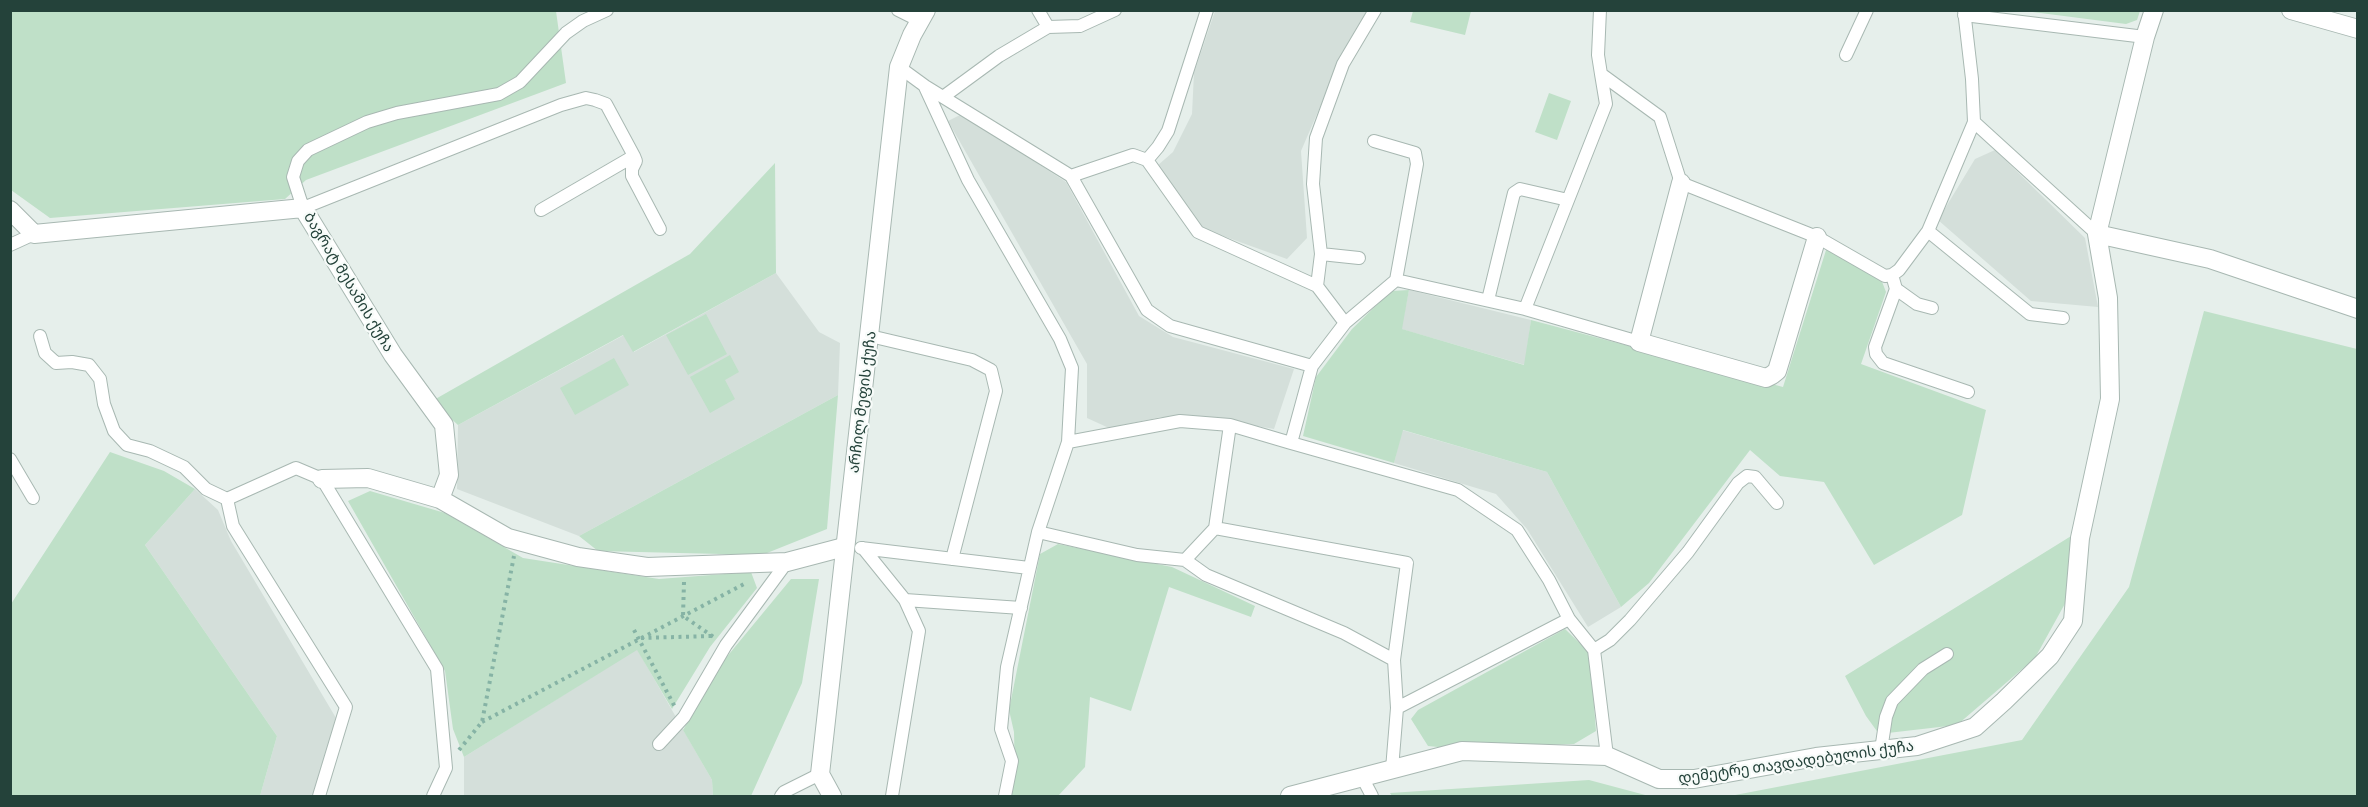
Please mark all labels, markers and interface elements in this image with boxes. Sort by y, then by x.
street label: ბაგრატ მესამის ქუჩა [300,209,398,355]
street label: არჩილ მეფის ქუჩა [844,330,880,474]
street label: დემეტრე თავდადებულის ქუჩა [1677,737,1915,787]

